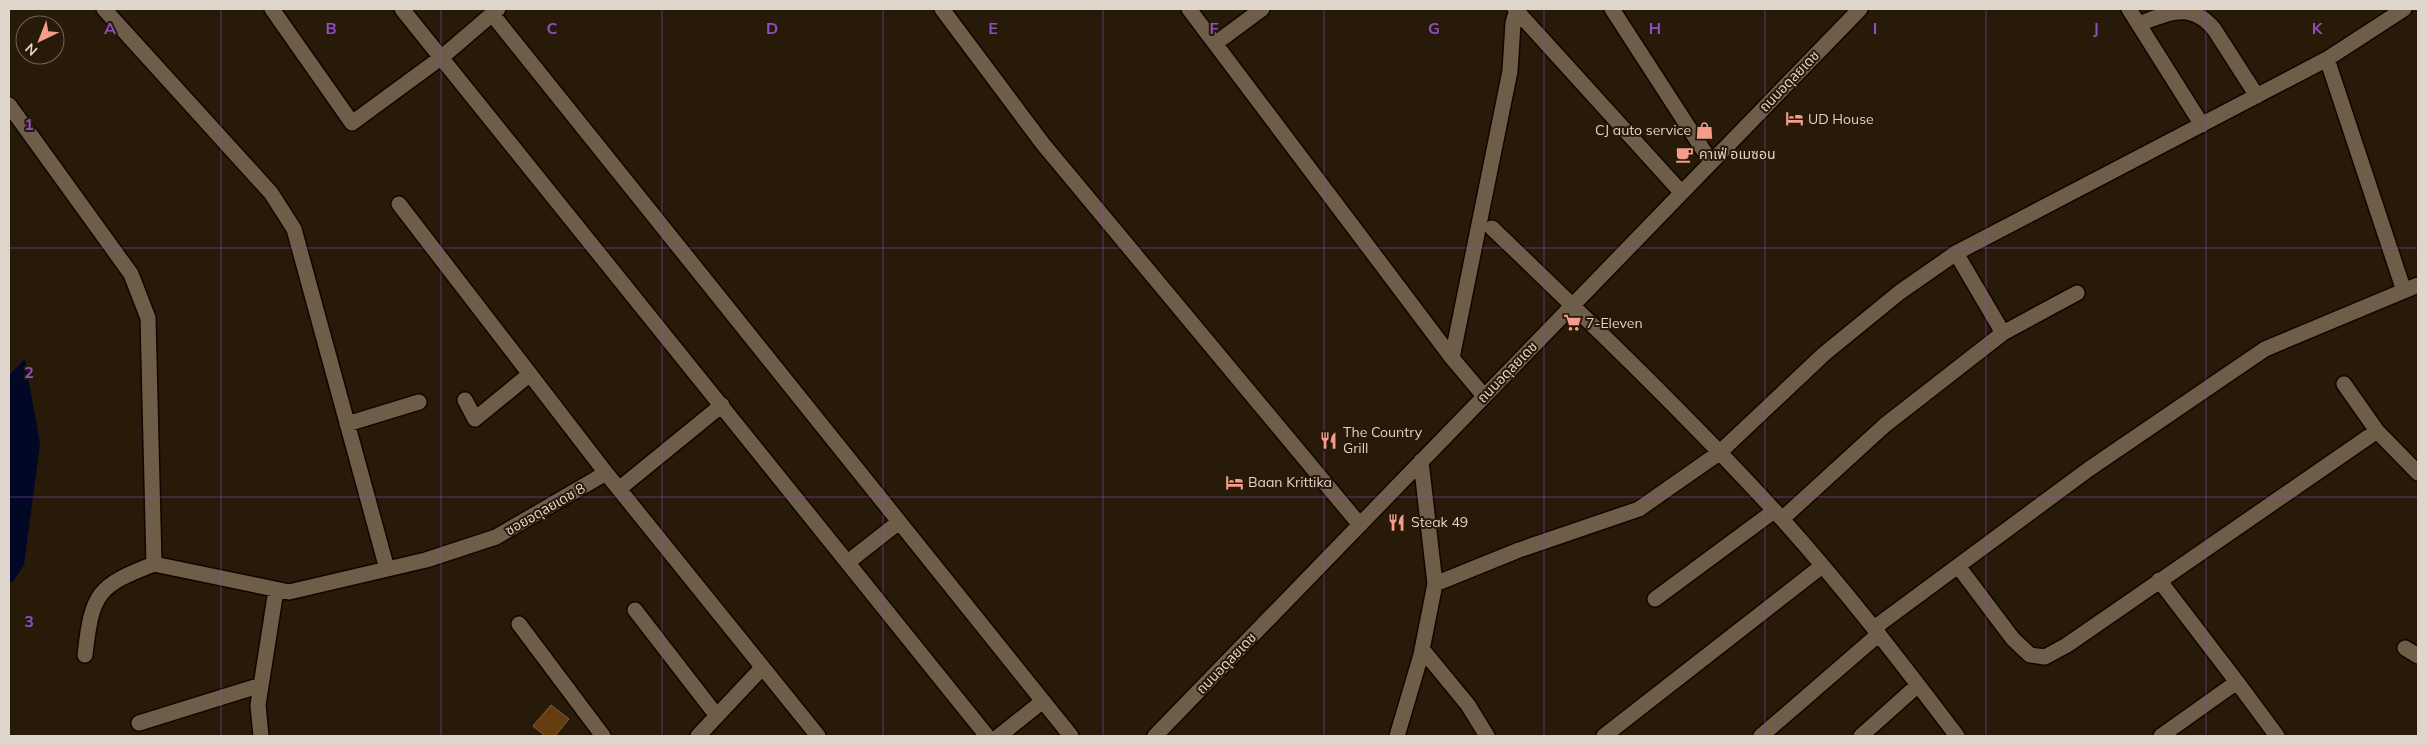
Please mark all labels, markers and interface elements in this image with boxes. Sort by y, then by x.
north arrow [15,15,65,65]
text: A [104,18,116,38]
text: B [325,18,337,38]
text: C [547,18,558,38]
text: D [766,18,778,38]
text: E [988,18,998,38]
text: F [1209,18,1219,38]
text: G [1428,18,1440,38]
text: H [1649,18,1661,38]
text: I [1873,18,1877,38]
text: J [2093,18,2099,38]
text: K [2312,18,2324,38]
text: N [21,39,41,60]
street label: ถนนอดุลยเดช [1755,46,1823,116]
hotel icon: UD House [1784,109,1804,129]
place label: UD House [1808,110,1874,128]
text: 1 [24,114,34,134]
shop icon: CJ auto service [1695,120,1715,140]
place label: CJ auto service [1595,121,1691,139]
cafe icon: คาเฟ่ อเมซอน [1675,144,1695,164]
place label: คาเฟ่ อเมซอน [1699,145,1776,163]
supermarket icon: 7-Eleven [1562,313,1582,333]
place label: 7-Eleven [1586,314,1643,332]
street label: ถนนอดุลยเดช [1473,337,1541,407]
text: 2 [24,362,34,382]
place label: The Country Grill [1343,423,1423,457]
restaurant icon: The Country Grill [1319,430,1339,450]
hotel icon: Baan Krittika [1224,472,1244,492]
place label: Baan Krittika [1248,473,1332,491]
street label: ซอยอดุลยเดช 8 [502,479,588,539]
restaurant icon: Steak 49 [1387,512,1407,532]
place label: Steak 49 [1411,513,1468,531]
text: 3 [24,611,34,631]
street label: ถนนอดุลยเดช [1192,628,1260,698]

